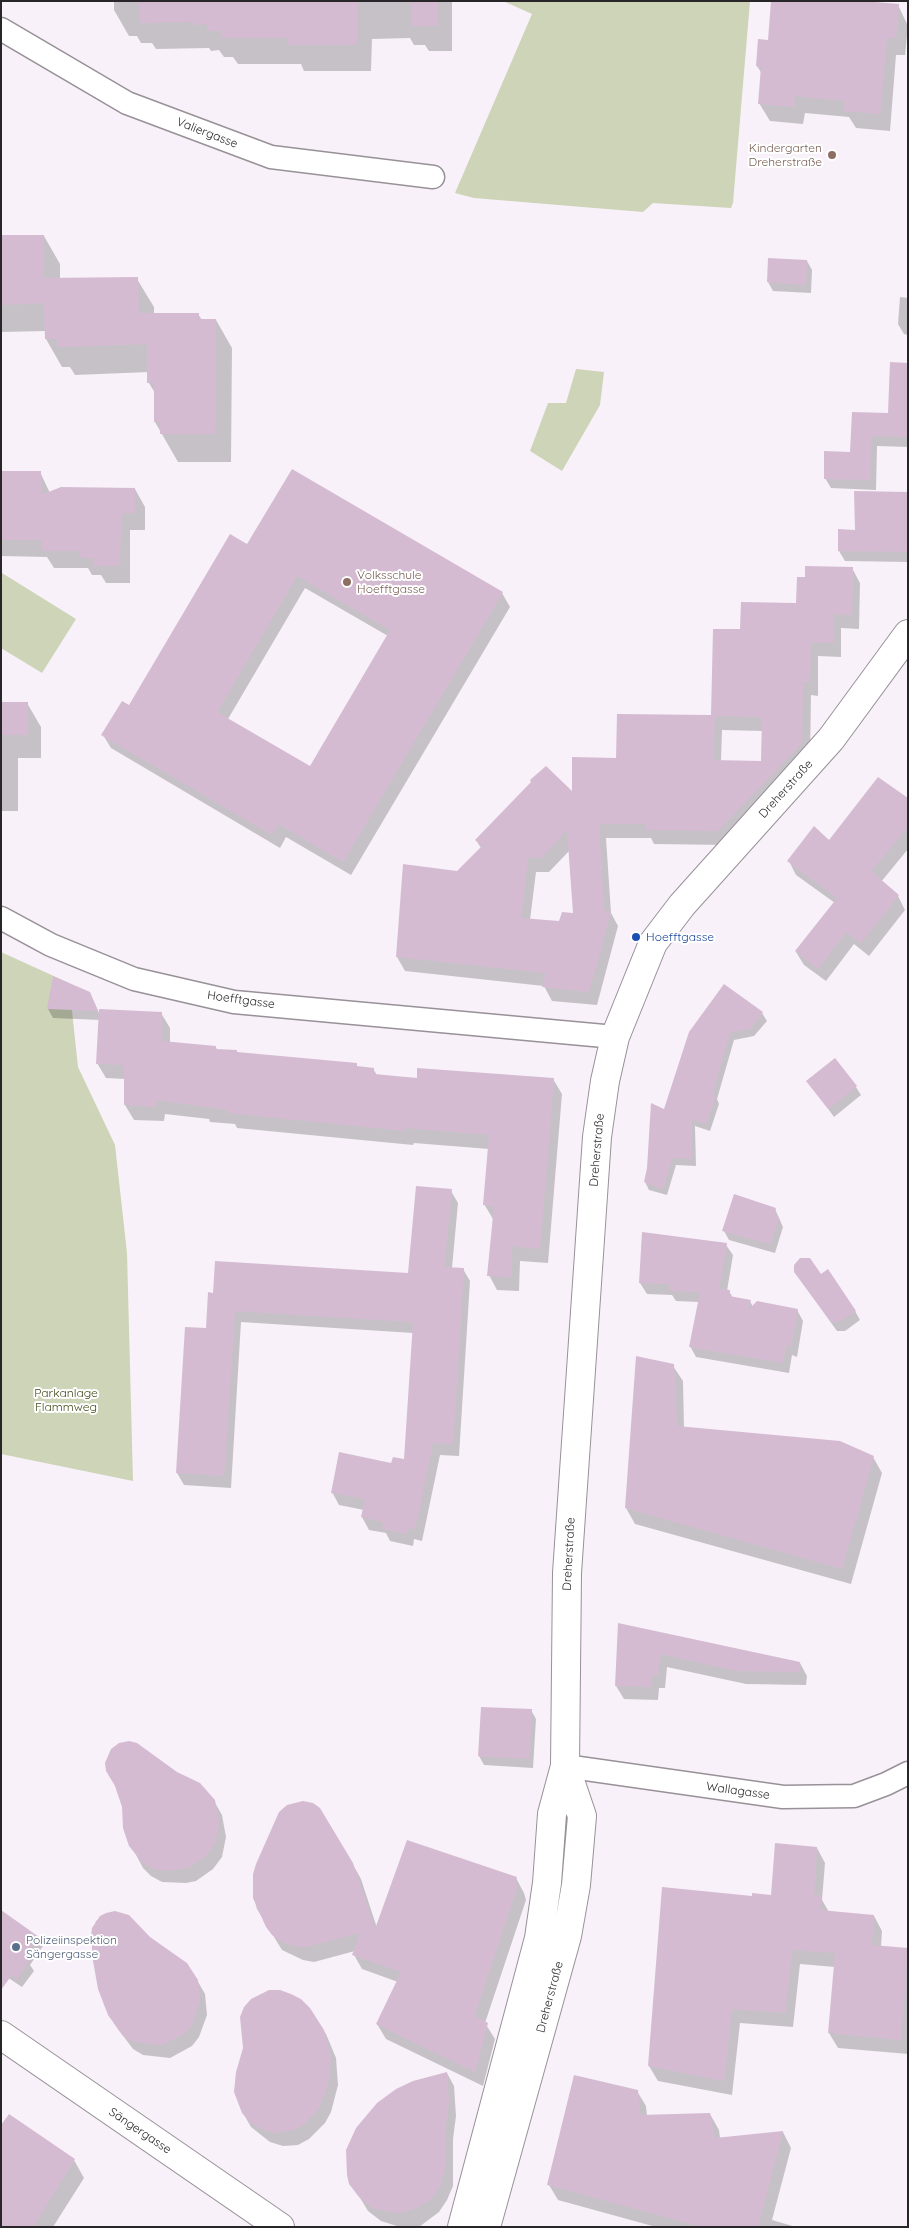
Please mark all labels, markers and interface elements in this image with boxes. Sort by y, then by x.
street label: Valiergasse [174,115,240,151]
place label: Kindergarten Dreherstraße [749,141,822,169]
marker: Kindergarten Dreherstraße [826,149,838,161]
place label: Volksschule Hoefftgasse [357,568,425,596]
marker: Volksschule Hoefftgasse [341,576,353,588]
street label: Dreherstraße [756,757,816,821]
place label: Hoefftgasse [646,930,714,944]
marker: Hoefftgasse [630,931,642,943]
street label: Hoefftgasse [206,988,276,1012]
street label: Dreherstraße [587,1113,607,1187]
park label: Parkanlage Flammweg [34,1386,98,1414]
street label: Dreherstraße [560,1517,578,1591]
street label: Wallagasse [705,1779,771,1803]
place label: Polizeiinspektion Sängergasse [26,1933,117,1961]
marker: Polizeiinspektion Sängergasse [10,1941,22,1953]
street label: Dreherstraße [534,1960,566,2034]
street label: Sängergasse [106,2105,174,2157]

